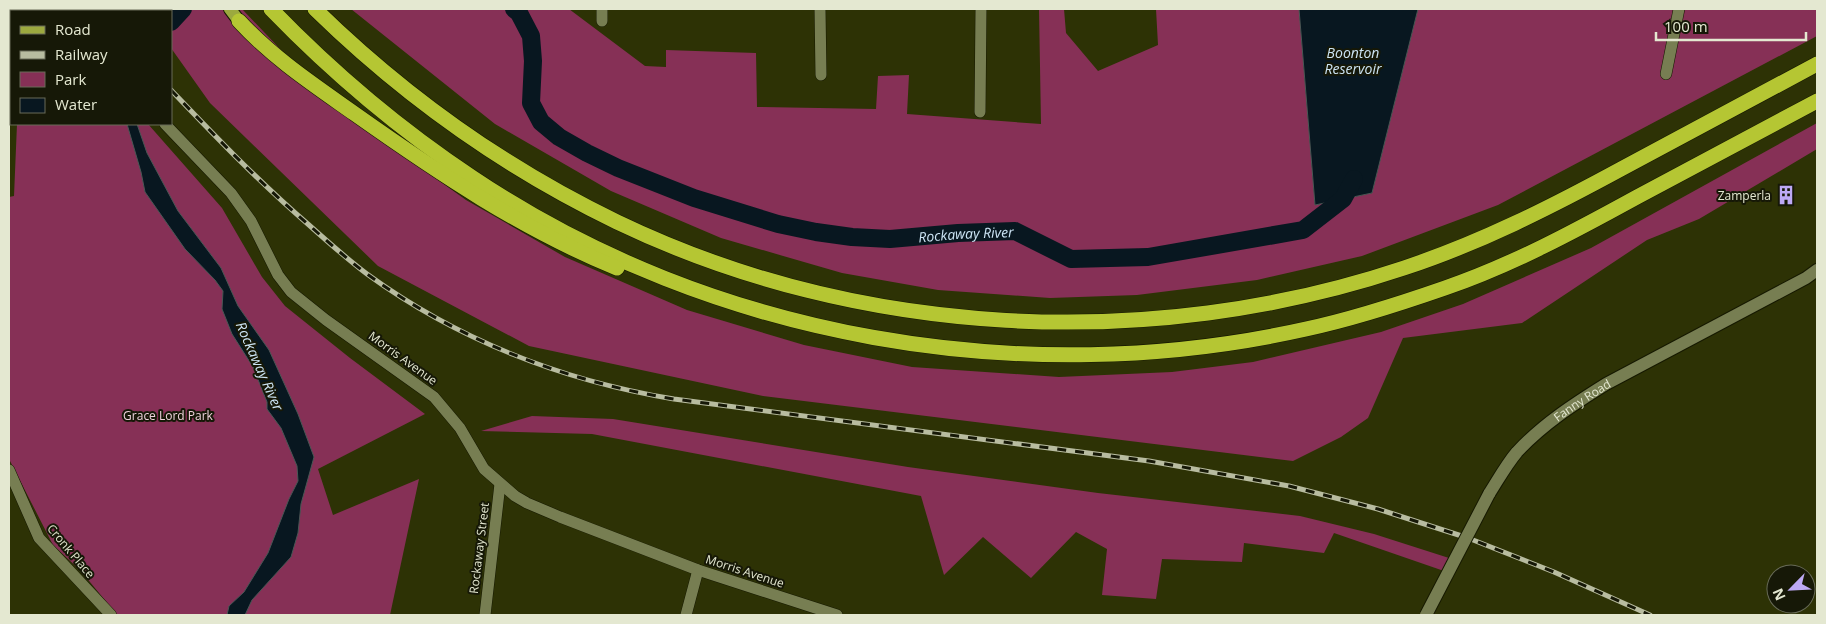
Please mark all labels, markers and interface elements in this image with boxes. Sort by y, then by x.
legend [10,10,172,125]
scale bar [1656,10,1806,42]
text: 100 m [1664,16,1708,36]
text: Road [55,19,91,39]
water label: Boonton Reservoir [1325,43,1382,78]
text: Railway [55,44,108,64]
text: Park [55,69,86,89]
text: Water [55,94,97,114]
building icon: Zamperla [1775,184,1797,206]
place label: Zamperla [1718,187,1771,204]
water label: Rockaway River [917,222,1014,246]
water label: Rockaway River [232,319,288,414]
street label: Morris Avenue [365,327,441,389]
street label: Fanny Road [1550,375,1613,425]
park label: Grace Lord Park [123,407,214,424]
street label: Rockaway Street [465,501,493,595]
street label: Cronk Place [43,520,99,582]
street label: Morris Avenue [704,550,787,592]
north arrow [1766,564,1816,614]
text: N [1768,585,1790,604]

